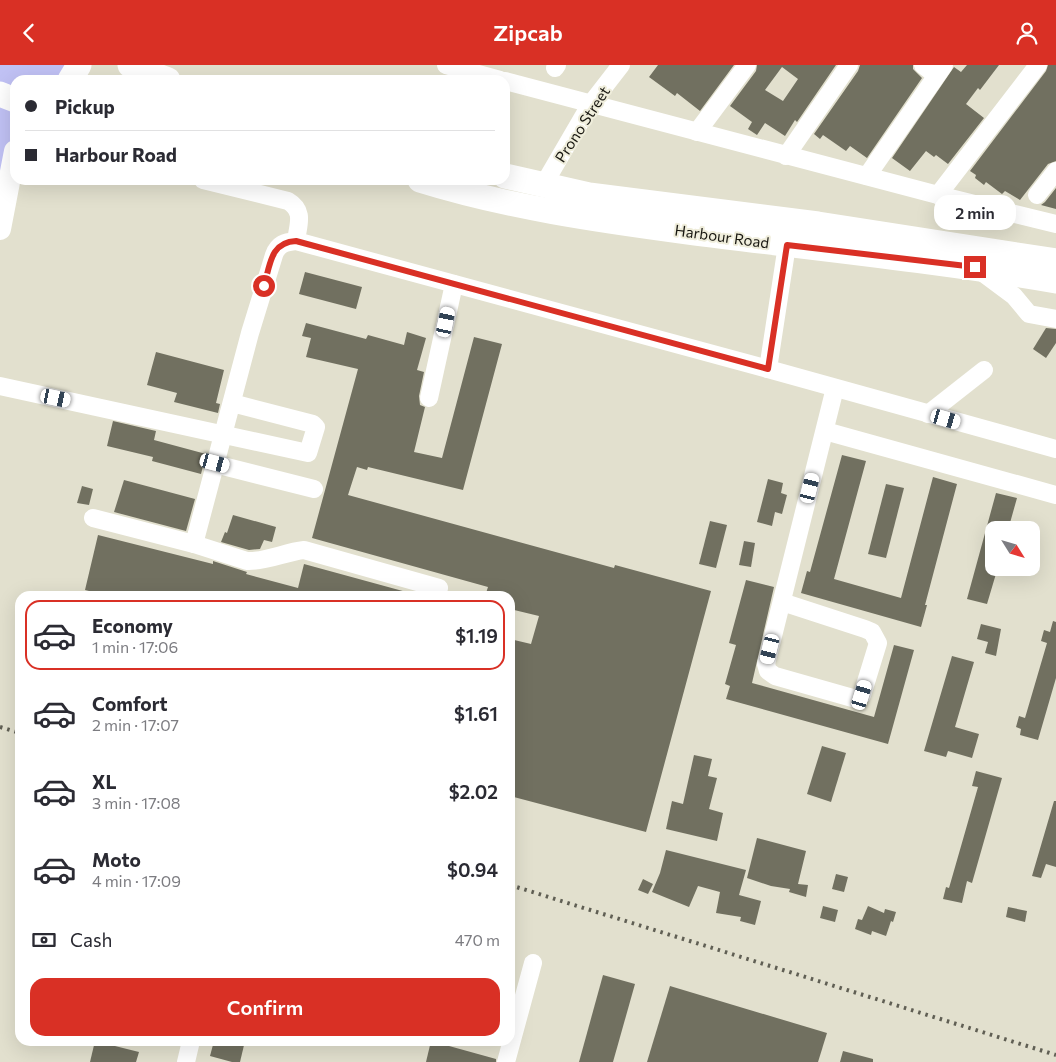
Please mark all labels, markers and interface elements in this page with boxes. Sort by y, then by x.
icon: back [15,19,43,47]
text: Zipcab [493,19,563,46]
icon: person [1013,19,1041,47]
street label: Prono Street [551,83,613,165]
text: Pickup [55,95,115,118]
text: Harbour Road [55,143,177,166]
callout: 2 min [934,195,1016,229]
text: 2 min [955,203,995,222]
street label: Harbour Road [674,220,770,252]
route end [964,256,986,278]
route start [253,275,275,297]
car [435,306,456,338]
car [39,388,72,408]
car [929,408,962,430]
car [198,452,231,474]
car [799,472,820,504]
north arrow [985,521,1040,576]
map controls [985,521,1040,576]
icon: car [32,613,77,658]
text: Economy [92,614,173,637]
text: $1.19 [455,624,498,647]
car [759,633,780,665]
text: 1 min · 17:06 [92,637,178,656]
car [850,678,873,712]
icon: car [32,691,77,736]
text: Comfort [92,692,168,715]
text: $1.61 [454,702,498,725]
text: 2 min · 17:07 [92,715,179,734]
icon: car [32,769,77,814]
text: XL [92,770,117,793]
text: $2.02 [449,780,498,803]
text: 3 min · 17:08 [92,793,181,812]
icon: car [32,847,77,892]
text: Moto [92,848,141,871]
text: $0.94 [447,858,498,881]
text: 4 min · 17:09 [92,871,181,890]
icon: cash [30,926,58,954]
text: Cash [70,928,112,951]
text: 470 m [455,930,500,949]
button: Confirm [30,978,500,1036]

